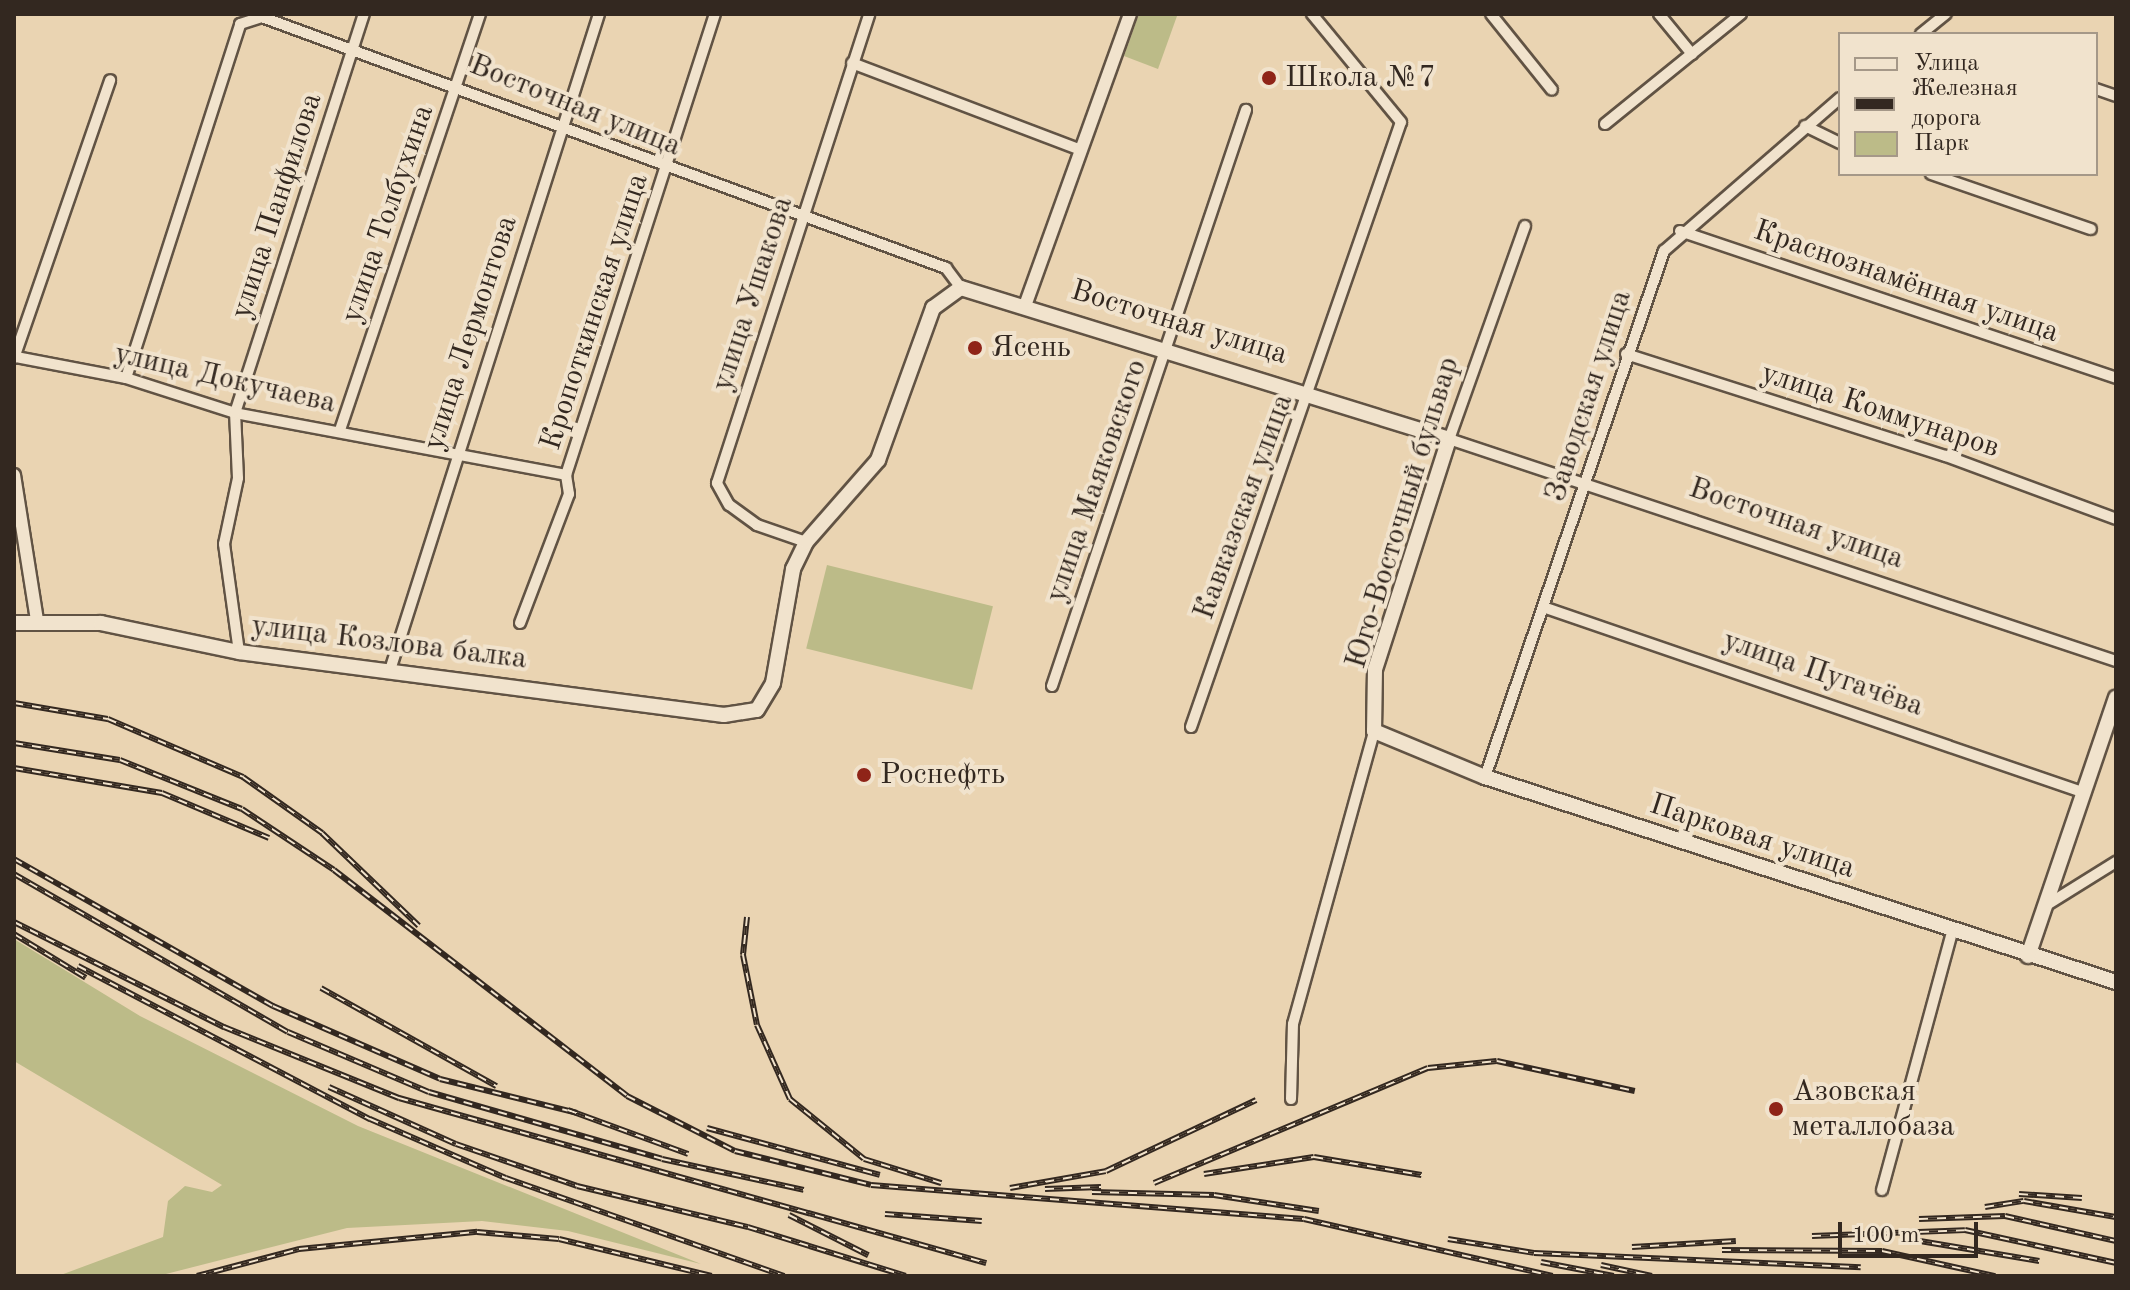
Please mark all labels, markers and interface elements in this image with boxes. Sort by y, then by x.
legend [1838,32,2098,176]
street label: Восточная улица [464,47,686,165]
text: Улица [1914,52,1979,76]
place label: Школа №7 [1285,60,1436,96]
marker: Школа №7 [1260,69,1278,87]
text: Железная дорога [1911,77,2018,131]
street label: улица Панфилова [224,89,330,323]
street label: улица Толбухина [334,100,442,328]
text: Парк [1914,132,1969,156]
street label: Кропоткинская улица [533,169,657,455]
street label: улица Ушакова [705,192,801,396]
street label: улица Лермонтова [416,211,526,455]
street label: Краснознамённая улица [1749,213,2063,351]
street label: Восточная улица [1066,273,1292,373]
street label: Заводская улица [1538,286,1640,506]
place label: Ясень [991,330,1071,366]
street label: улица Докучаева [111,336,339,422]
marker: Ясень [966,339,984,357]
street label: Юго-Восточный бульвар [1338,353,1468,673]
street label: улица Маяковского [1039,355,1155,607]
street label: улица Коммунаров [1756,356,2004,466]
street label: Кавказская улица [1186,389,1302,625]
street label: Восточная улица [1684,470,1908,578]
street label: улица Козлова балка [249,608,529,678]
street label: улица Пугачёва [1718,623,1928,725]
place label: Роснефть [880,757,1005,793]
marker: Роснефть [855,766,873,784]
street label: Парковая улица [1645,787,1859,887]
place label: Азовская металлобаза [1792,1074,1955,1144]
marker: Азовская металлобаза [1767,1100,1785,1118]
scale bar [1842,1206,1982,1256]
text: 100 m [1852,1224,1920,1248]

